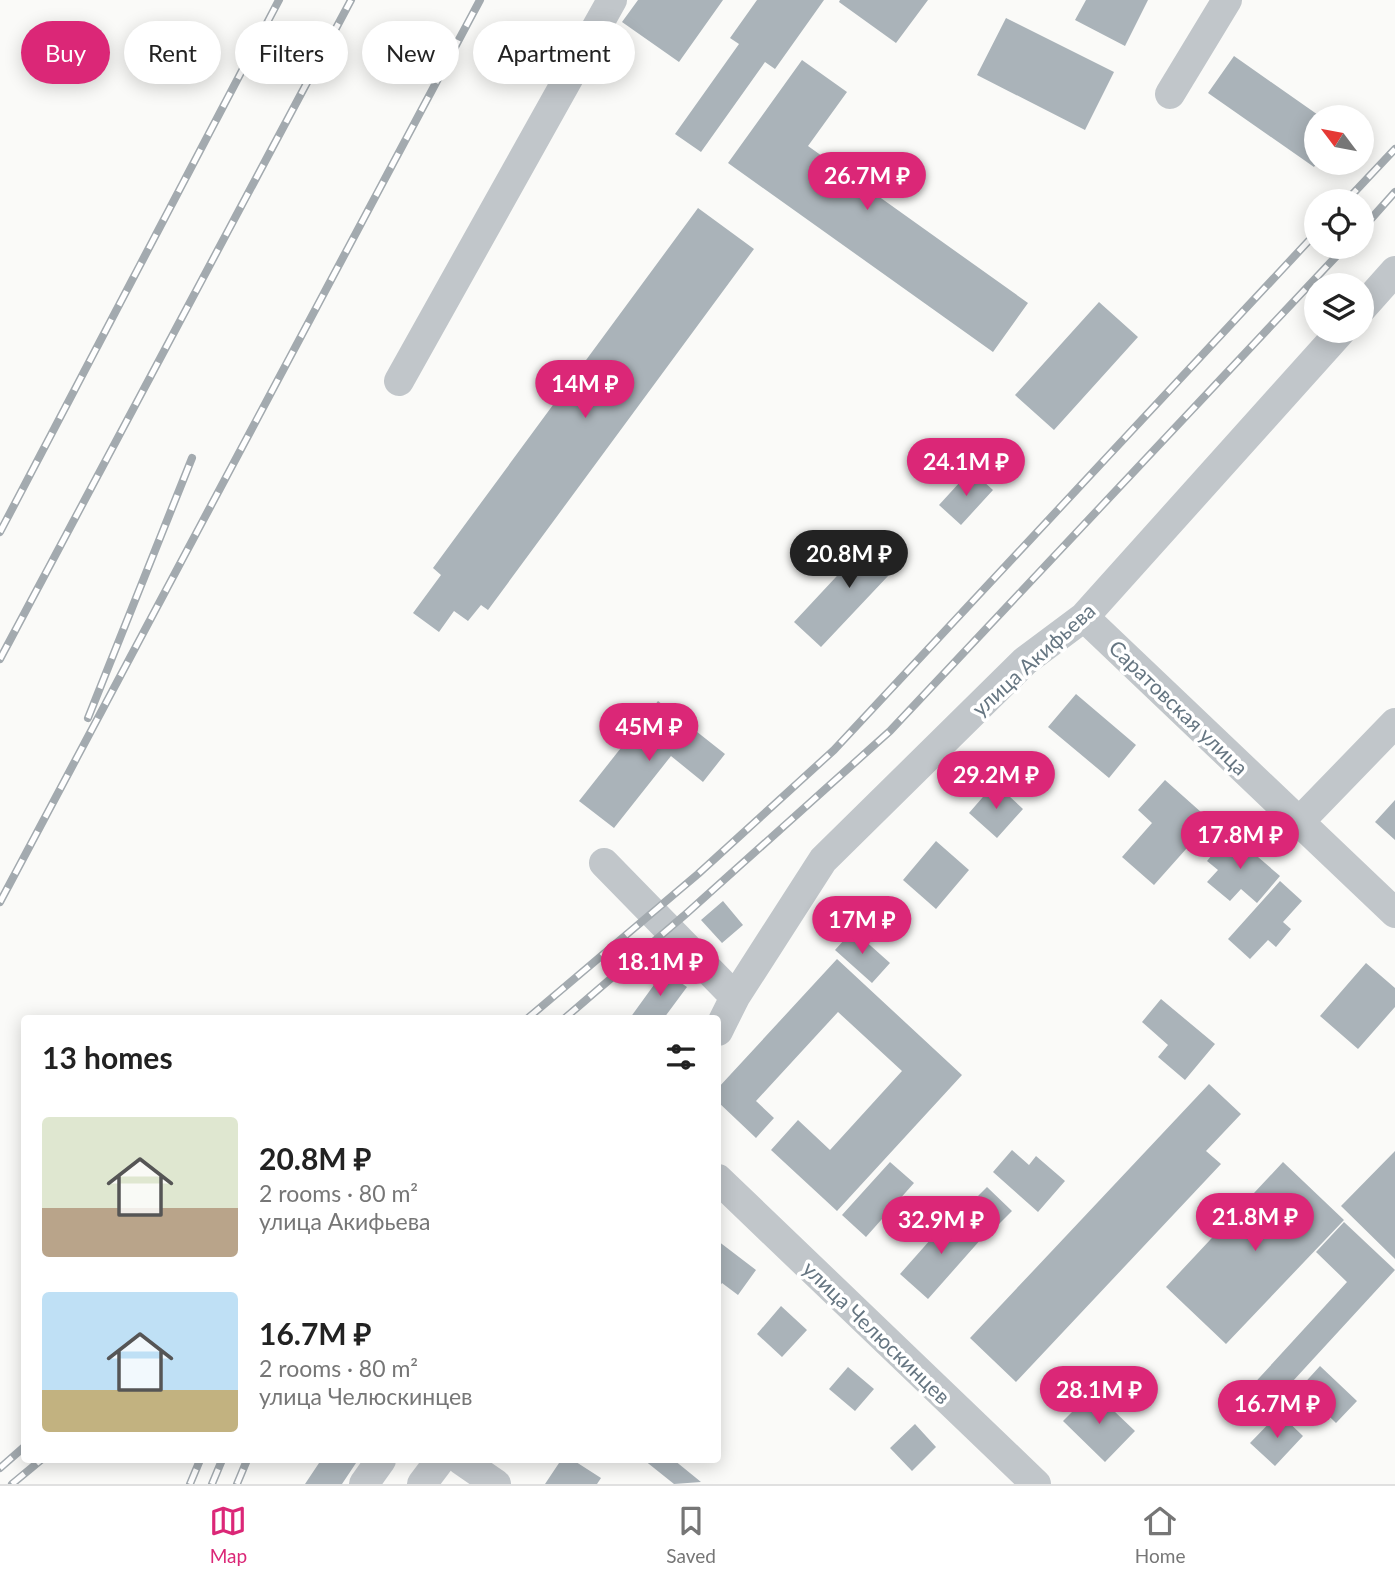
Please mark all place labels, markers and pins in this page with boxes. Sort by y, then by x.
pin: 26.7M ₽ [802,152,932,212]
pin: 14M ₽ [536,360,634,420]
pin: 24.1M ₽ [901,438,1031,498]
pin: 20.8M ₽ [784,530,914,590]
pin: 45M ₽ [600,704,698,763]
pin: 29.2M ₽ [931,752,1061,811]
pin: 17.8M ₽ [1175,812,1305,871]
pin: 17M ₽ [813,897,911,956]
pin: 18.1M ₽ [595,939,725,998]
pin: 21.8M ₽ [1190,1194,1320,1253]
pin: 32.9M ₽ [876,1196,1006,1256]
pin: 28.1M ₽ [1034,1366,1164,1426]
pin: 16.7M ₽ [1212,1380,1342,1440]

